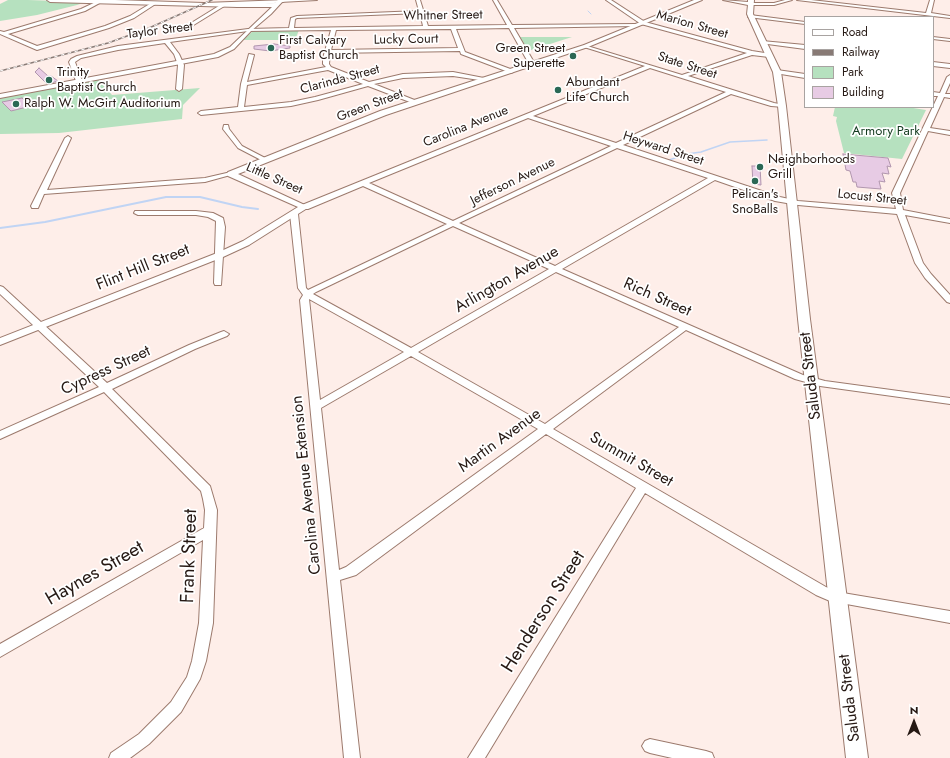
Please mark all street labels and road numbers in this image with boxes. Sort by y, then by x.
street label: Marion Street [655,7,729,43]
street label: Whitner Street [403,8,483,24]
street label: Taylor Street [126,19,194,43]
street label: Lucky Court [374,32,438,48]
street label: State Street [655,49,719,83]
street label: Clarinda Street [299,62,381,98]
street label: Green Street [335,86,405,126]
street label: Carolina Avenue [421,103,511,151]
street label: Heyward Street [621,129,705,169]
street label: Jefferson Avenue [468,155,558,209]
street label: Little Street [243,160,305,198]
street label: Locust Street [837,187,907,209]
street label: Flint Hill Street [94,241,192,295]
street label: Arlington Avenue [452,242,562,318]
street label: Rich Street [620,275,694,321]
street label: Saluda Street [796,331,826,421]
street label: Cypress Street [58,342,154,400]
street label: Carolina Avenue Extension [288,395,326,575]
street label: Martin Avenue [455,405,545,477]
street label: Summit Street [586,428,676,492]
street label: Frank Street [177,509,203,603]
street label: Haynes Street [42,537,148,611]
street label: Henderson Street [497,547,591,677]
street label: Saluda Street [835,653,865,743]

